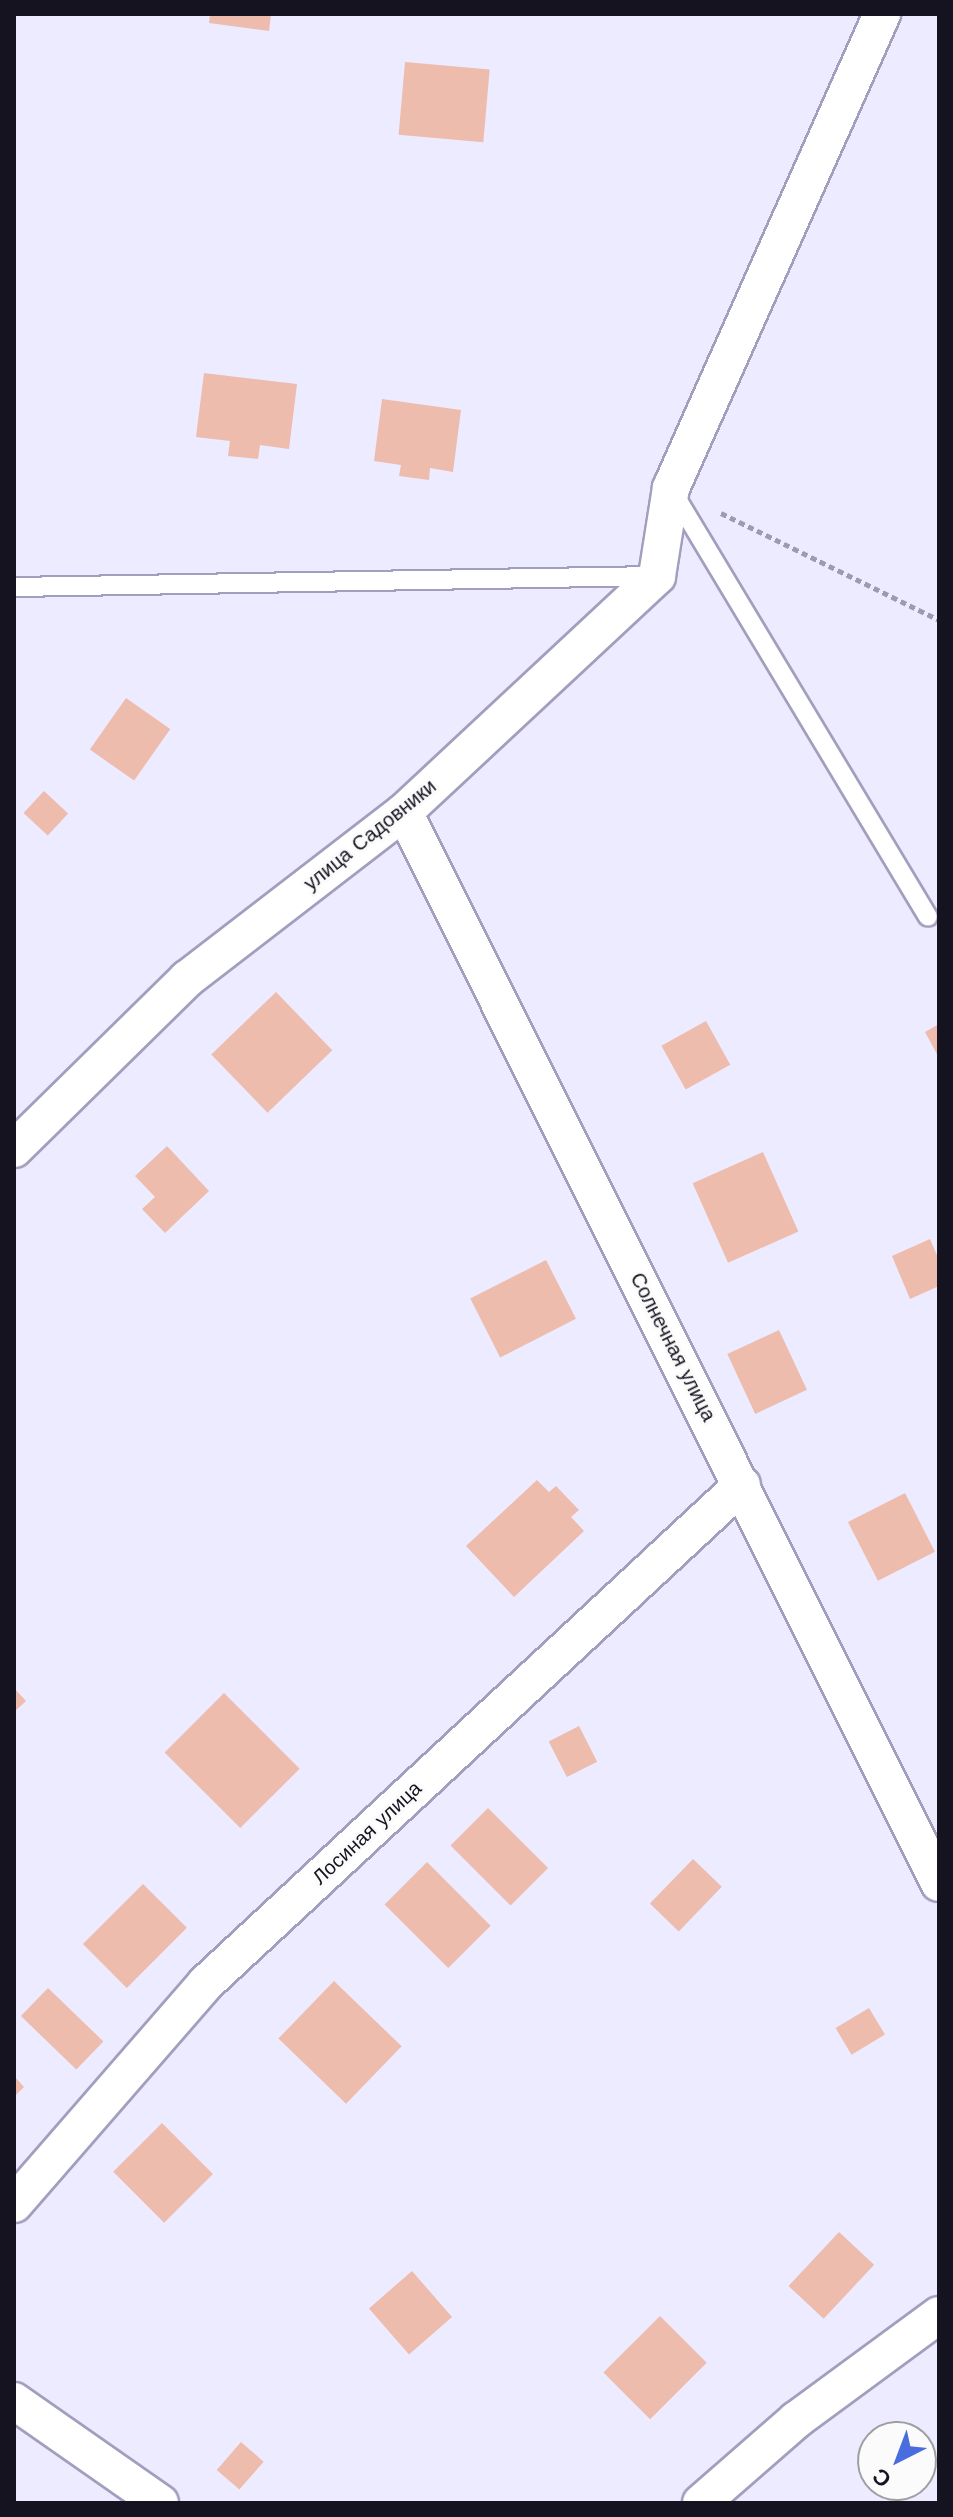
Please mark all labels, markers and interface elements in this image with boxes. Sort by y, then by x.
street label: улица Садовники [299,774,441,896]
street label: Солнечная улица [625,1269,721,1425]
street label: Лосиная улица [308,1776,426,1890]
north arrow [857,2421,937,2501]
text: С [868,2463,896,2492]

